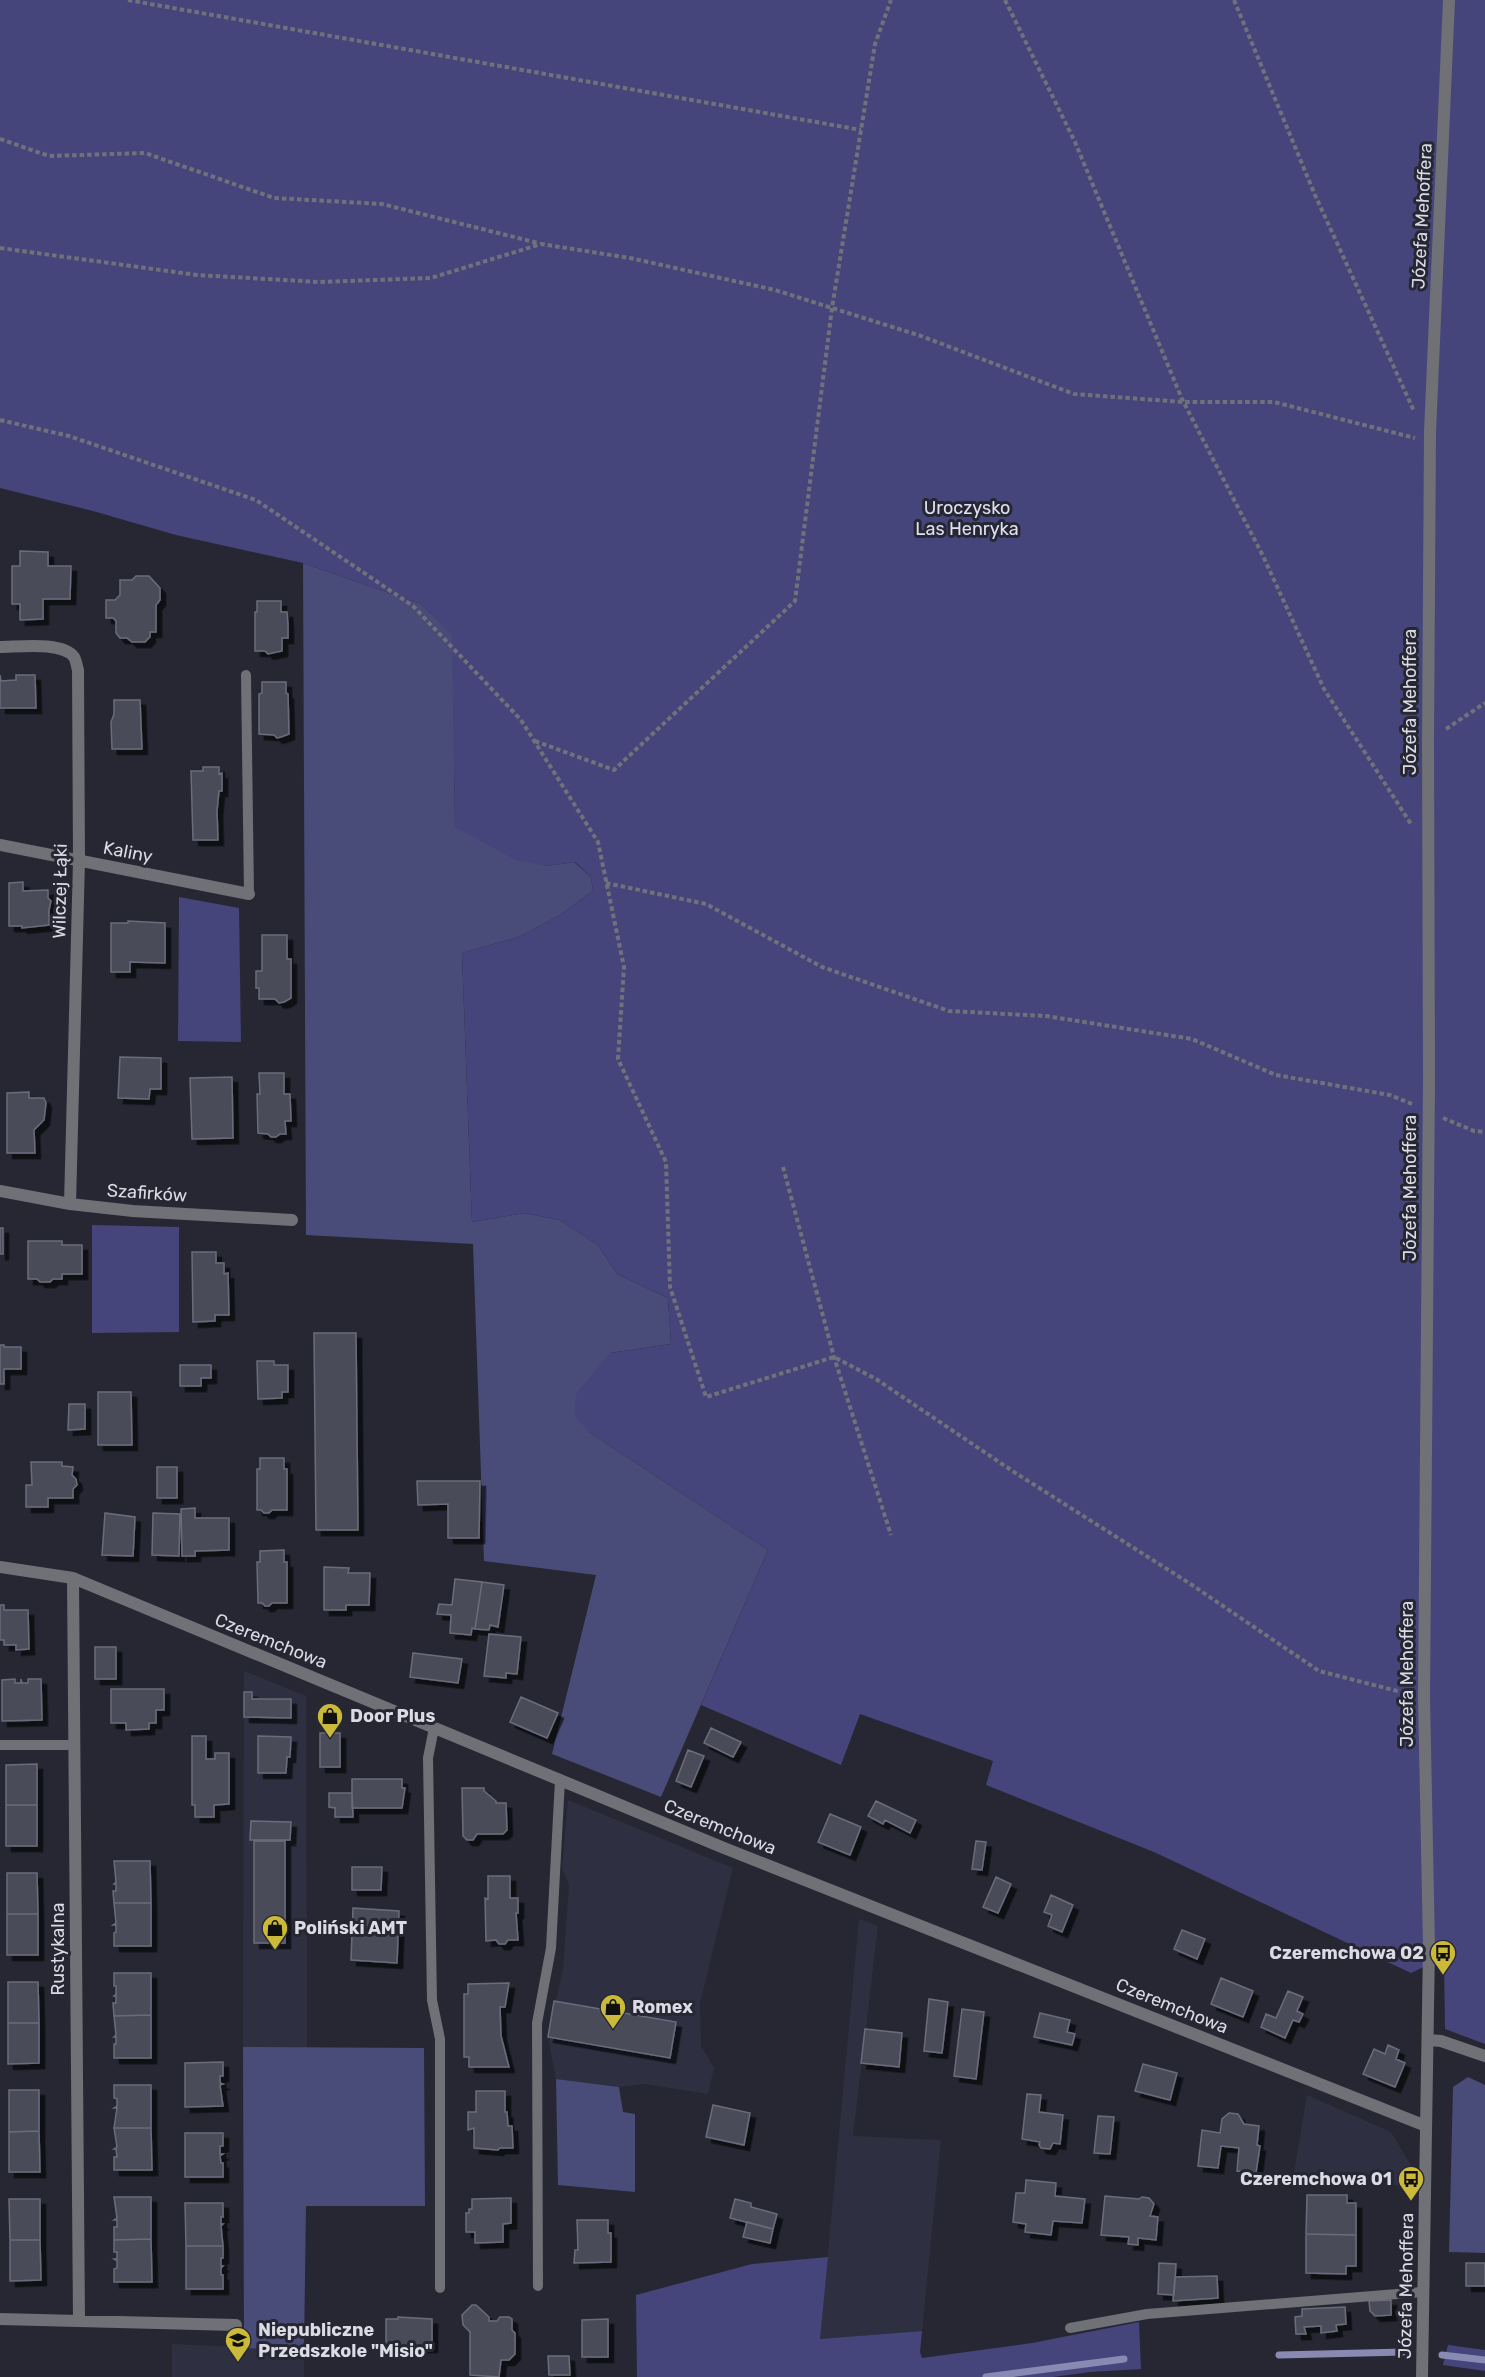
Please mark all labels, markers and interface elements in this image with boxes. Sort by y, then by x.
street label: Józefa Mehoffera [1407,142,1437,290]
park label: Uroczysko Las Henryka [915,497,1019,540]
street label: Józefa Mehoffera [1399,629,1421,775]
street label: Kaliny [101,836,155,868]
street label: Wilczej Łąki [48,843,72,939]
street label: Józefa Mehoffera [1399,1115,1421,1261]
street label: Szafirków [106,1179,188,1207]
street label: Józefa Mehoffera [1396,1601,1418,1747]
street label: Czeremchowa [212,1609,330,1673]
shop icon: Door Plus [315,1701,345,1739]
place label: Door Plus [350,1705,435,1727]
street label: Czeremchowa [661,1795,779,1859]
street label: Rustykalna [47,1902,69,1996]
shop icon: Poliński AMT [260,1913,290,1951]
place label: Poliński AMT [294,1917,407,1939]
bus stop icon: Czeremchowa 02 [1428,1938,1458,1976]
place label: Czeremchowa 02 [1269,1942,1424,1964]
street label: Czeremchowa [1113,1974,1231,2038]
shop icon: Romex [598,1992,628,2030]
place label: Romex [632,1996,693,2018]
bus stop icon: Czeremchowa 01 [1396,2164,1426,2202]
place label: Czeremchowa 01 [1240,2168,1392,2190]
street label: Józefa Mehoffera [1394,2213,1418,2359]
place label: Niepubliczne Przedszkole "Misio" [258,2319,433,2362]
school or university icon: Niepubliczne Przedszkole "Misio" [223,2325,253,2363]

